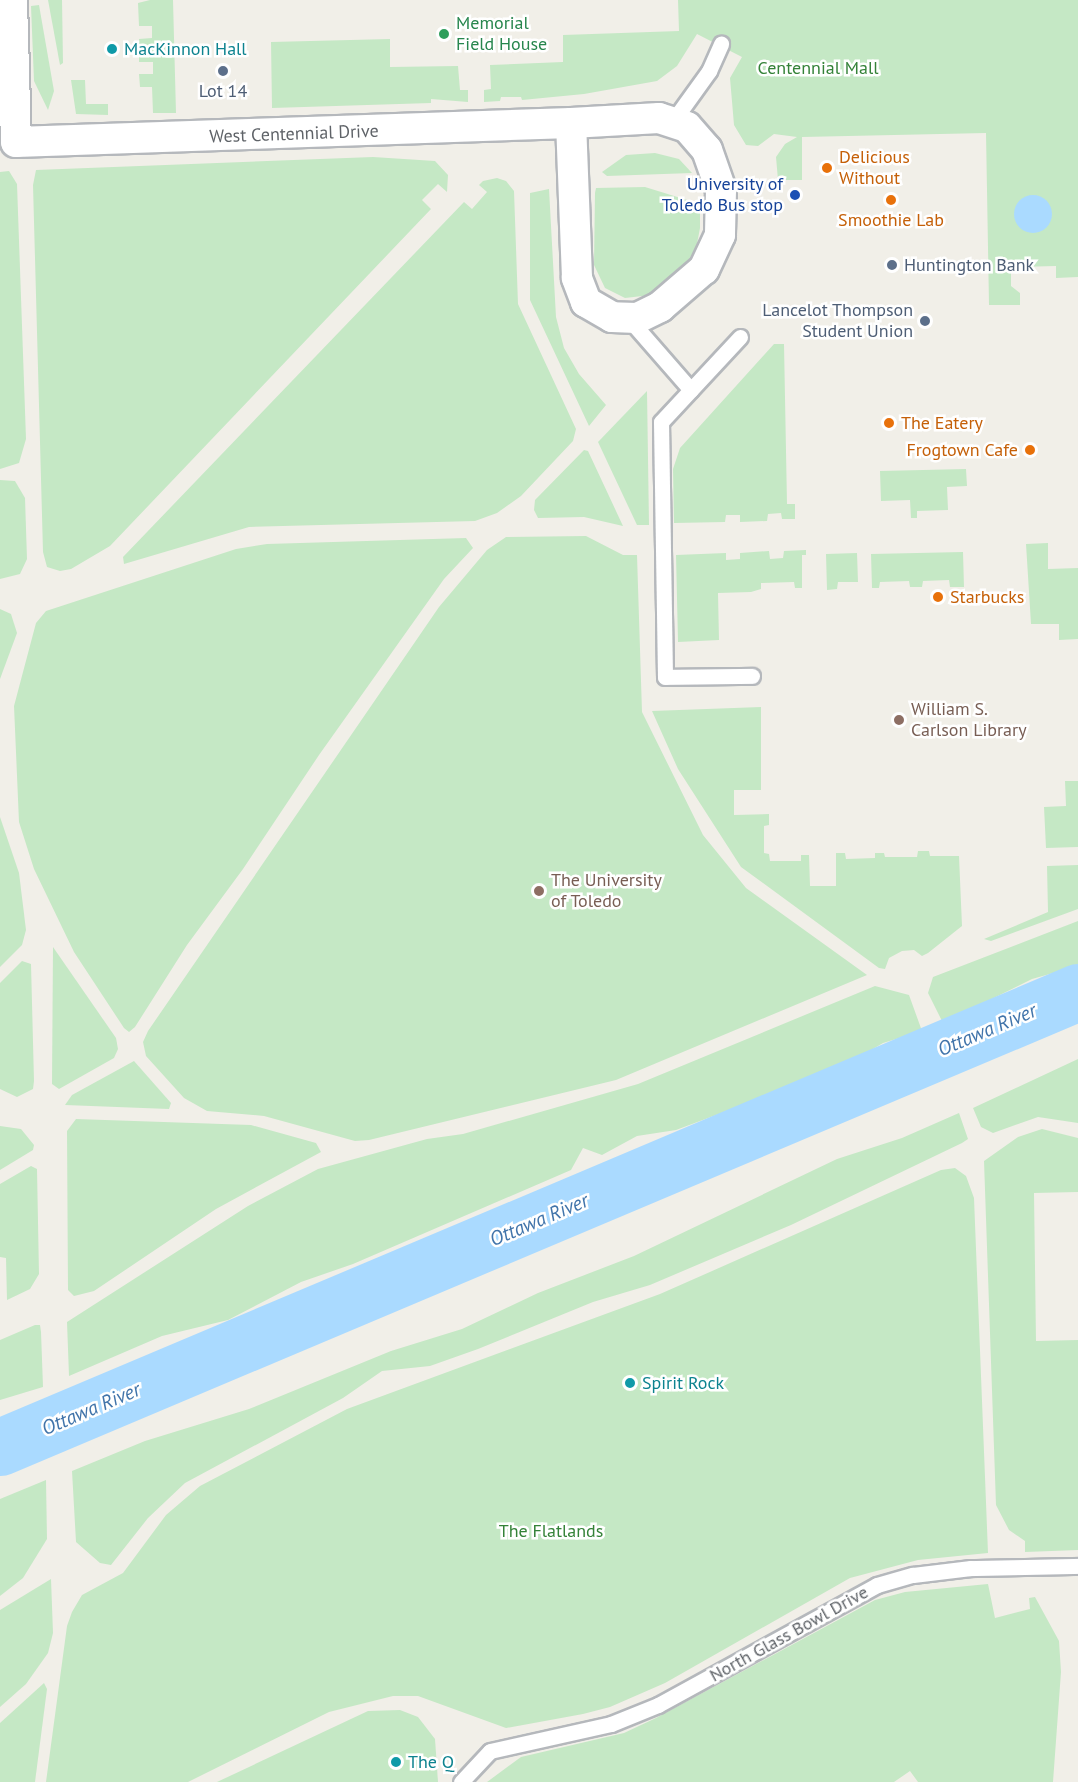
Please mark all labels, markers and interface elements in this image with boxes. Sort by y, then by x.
place label: Memorial Field House [456,13,547,56]
marker: Memorial Field House [437,27,451,41]
place label: MacKinnon Hall [124,38,247,60]
marker: MacKinnon Hall [105,42,119,56]
park label: Centennial Mall [758,57,878,79]
marker: Lot 14 [216,64,230,78]
place label: Lot 14 [199,80,247,102]
street label: West Centennial Drive [209,120,379,148]
place label: Delicious Without [839,147,910,190]
marker: Delicious Without [820,161,834,175]
place label: University of Toledo Bus stop [662,174,783,216]
marker: University of Toledo Bus stop [788,188,802,202]
marker: Smoothie Lab [884,193,898,207]
place label: Smoothie Lab [838,209,944,231]
place label: Huntington Bank [904,254,1034,276]
marker: Huntington Bank [885,258,899,272]
place label: Lancelot Thompson Student Union [762,300,913,342]
marker: Lancelot Thompson Student Union [918,314,932,328]
place label: The Eatery [901,412,983,434]
marker: The Eatery [882,416,896,430]
place label: Frogtown Cafe [906,439,1018,461]
marker: Frogtown Cafe [1023,443,1037,457]
place label: Starbucks [950,586,1024,608]
marker: Starbucks [931,590,945,604]
place label: William S. Carlson Library [911,699,1027,742]
marker: William S. Carlson Library [892,713,906,727]
place label: The University of Toledo [551,870,662,912]
marker: The University of Toledo [532,884,546,898]
water label: Ottawa River [934,999,1040,1061]
water label: Ottawa River [486,1189,592,1251]
place label: Spirit Rock [642,1372,724,1394]
marker: Spirit Rock [623,1376,637,1390]
water label: Ottawa River [38,1378,144,1440]
park label: The Flatlands [499,1520,603,1542]
street label: North Glass Bowl Drive [706,1581,872,1687]
place label: The Q [408,1751,454,1773]
marker: The Q [389,1755,403,1769]

